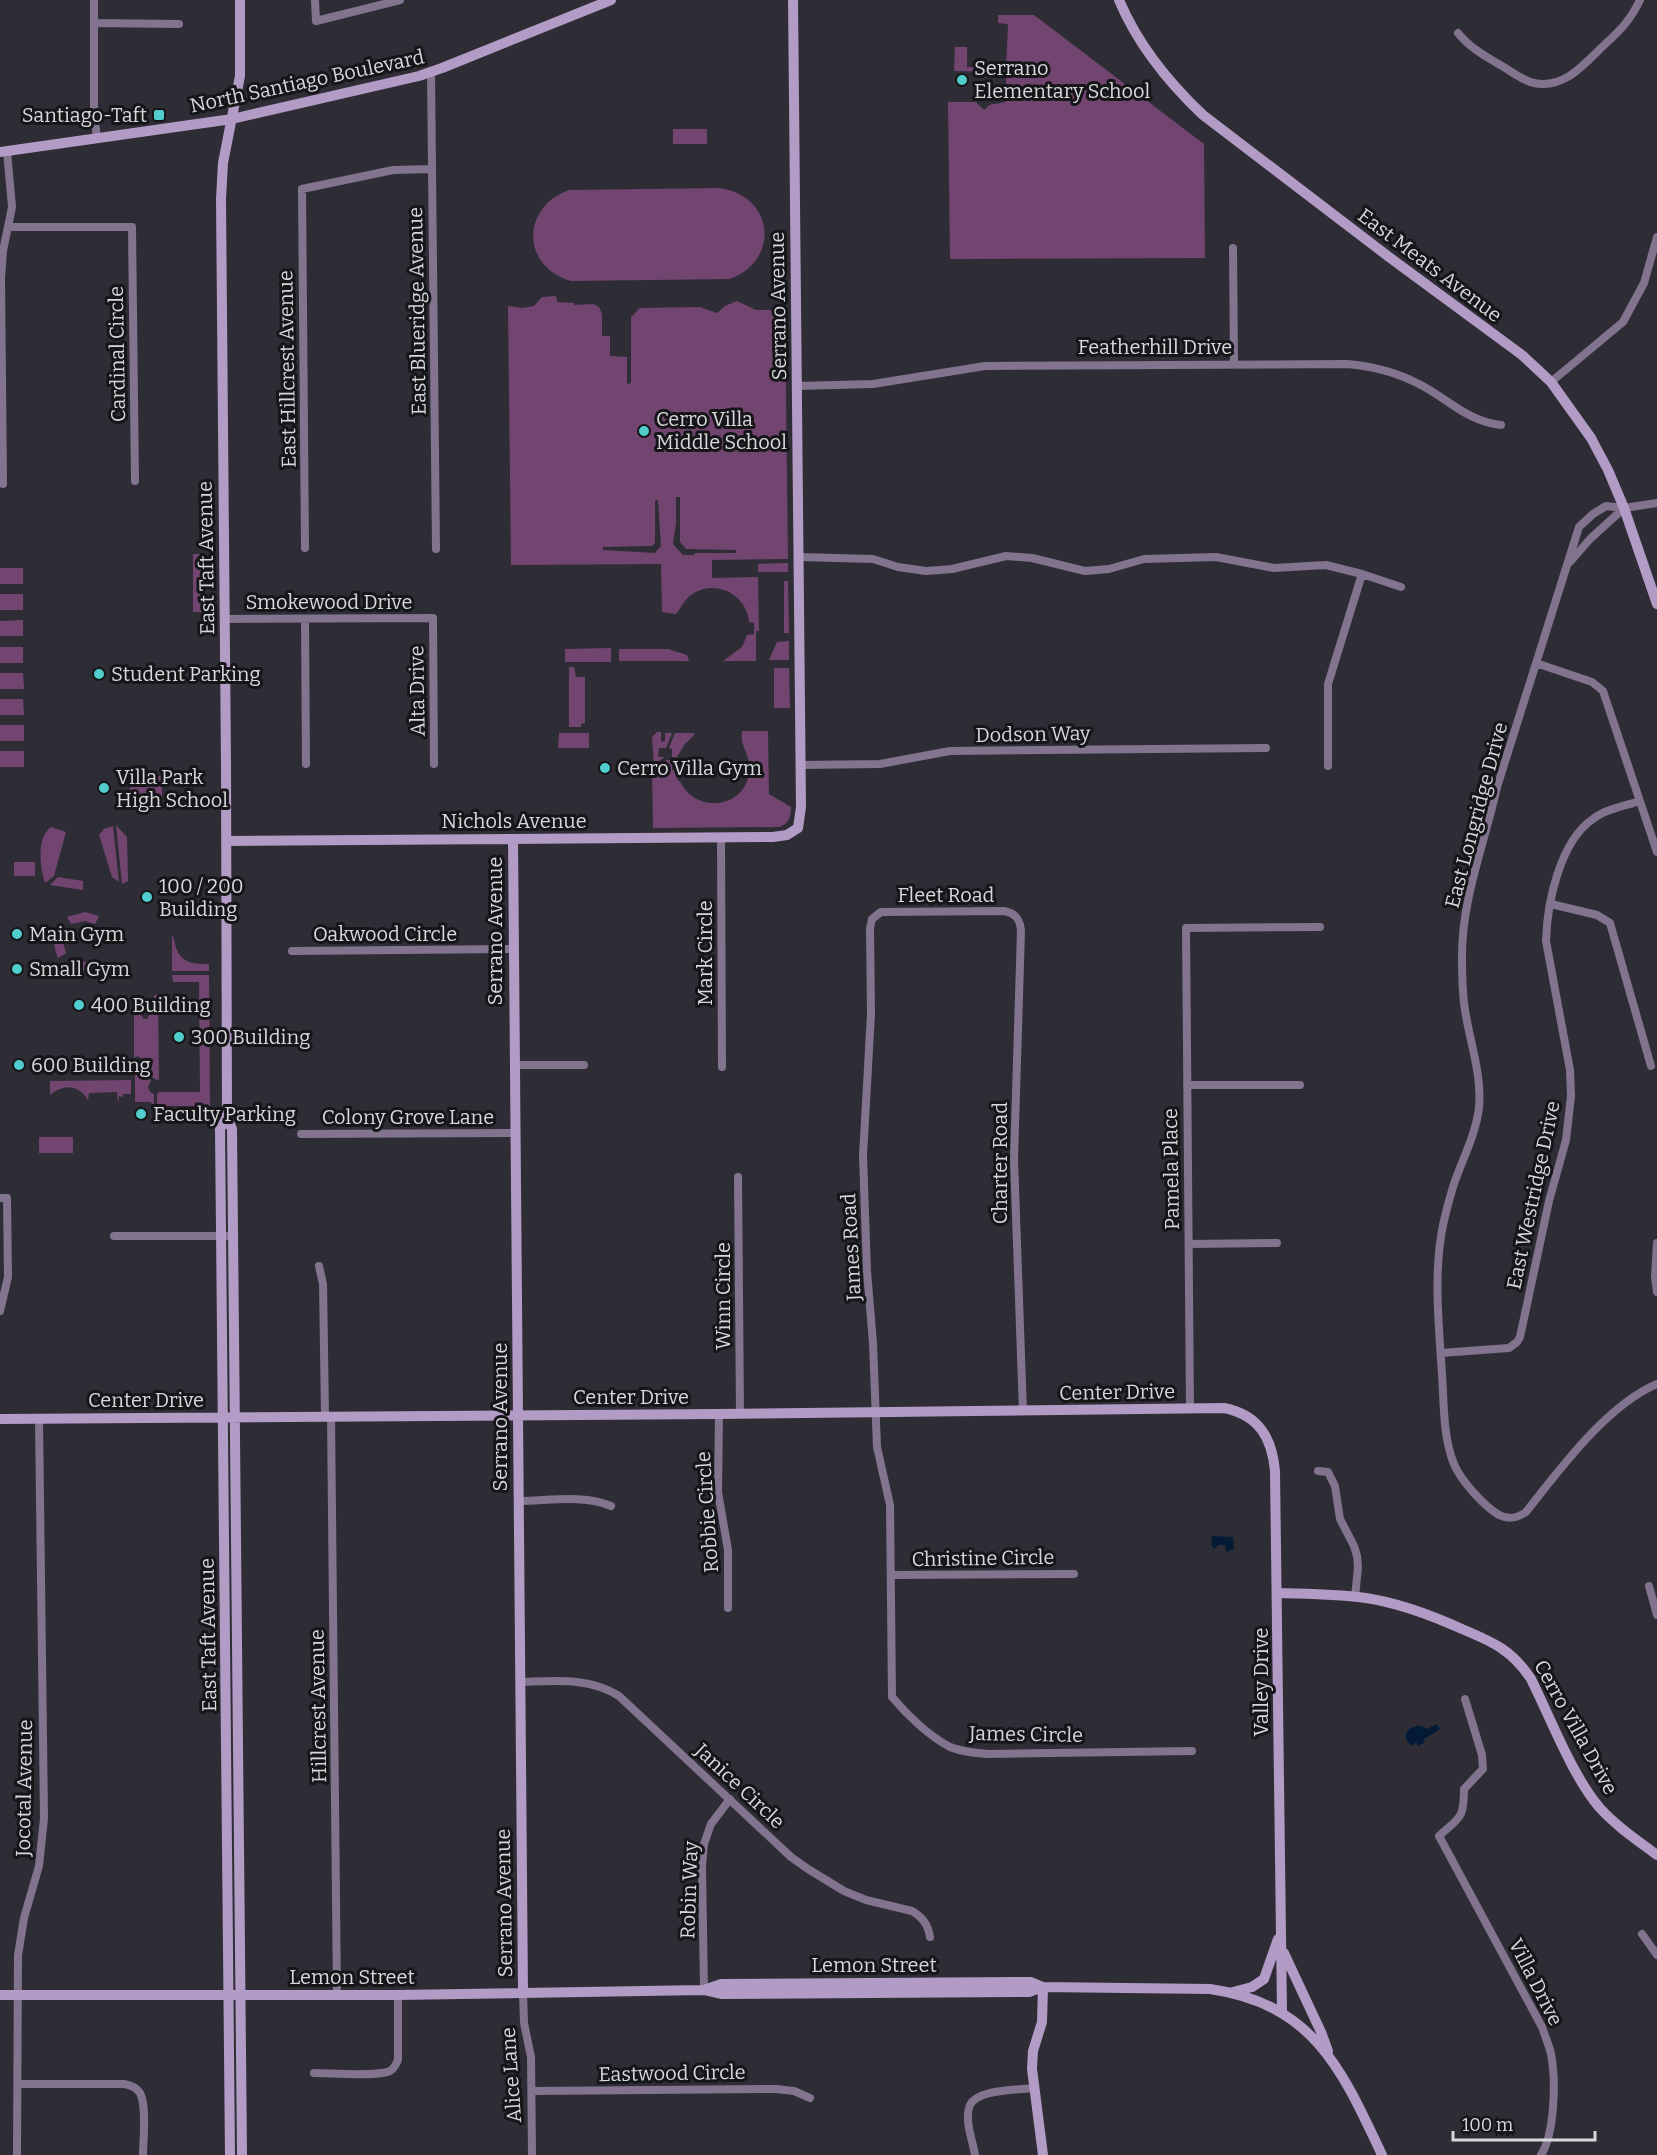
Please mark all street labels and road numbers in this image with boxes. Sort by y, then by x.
street label: North Santiago Boulevard [188,44,426,118]
street label: East Meats Avenue [1353,203,1507,327]
street label: East Blueridge Avenue [403,207,431,415]
street label: Serrano Avenue [765,231,791,381]
street label: East Hillcrest Avenue [273,270,301,468]
street label: Cardinal Circle [104,286,130,422]
street label: Featherhill Drive [1078,335,1232,359]
street label: East Taft Avenue [193,481,219,635]
street label: Smokewood Drive [246,590,412,614]
street label: Alta Drive [404,645,430,737]
street label: East Longridge Drive [1440,720,1512,910]
street label: Dodson Way [975,721,1091,747]
street label: Nichols Avenue [441,809,587,833]
street label: Serrano Avenue [483,857,507,1005]
street label: Fleet Road [898,883,995,907]
street label: Mark Circle [693,900,717,1006]
street label: Oakwood Circle [313,922,457,946]
street label: East Westridge Drive [1501,1099,1565,1291]
street label: Charter Road [988,1102,1012,1224]
street label: Colony Grove Lane [322,1105,494,1129]
street label: Pamela Place [1158,1108,1184,1230]
street label: James Road [836,1192,866,1302]
street label: Winn Circle [711,1242,735,1350]
street label: Serrano Avenue [488,1343,512,1491]
street label: Center Drive [1059,1379,1175,1405]
street label: Center Drive [573,1385,689,1409]
street label: Center Drive [88,1388,204,1412]
street label: Robbie Circle [691,1451,723,1573]
street label: Christine Circle [911,1545,1055,1571]
street label: East Taft Avenue [195,1558,221,1712]
street label: Valley Drive [1249,1627,1273,1737]
street label: Hillcrest Avenue [305,1629,331,1783]
street label: Cerro Villa Drive [1529,1656,1623,1798]
street label: Jocotal Avenue [11,1719,37,1858]
street label: James Circle [968,1721,1083,1747]
street label: Janice Circle [689,1738,790,1834]
street label: Serrano Avenue [491,1828,517,1978]
street label: Robin Way [675,1840,703,1939]
street label: Villa Drive [1504,1934,1568,2030]
street label: Lemon Street [811,1953,937,1977]
street label: Lemon Street [289,1965,415,1989]
street label: Alice Lane [496,2026,526,2124]
street label: Eastwood Circle [598,2060,746,2086]

